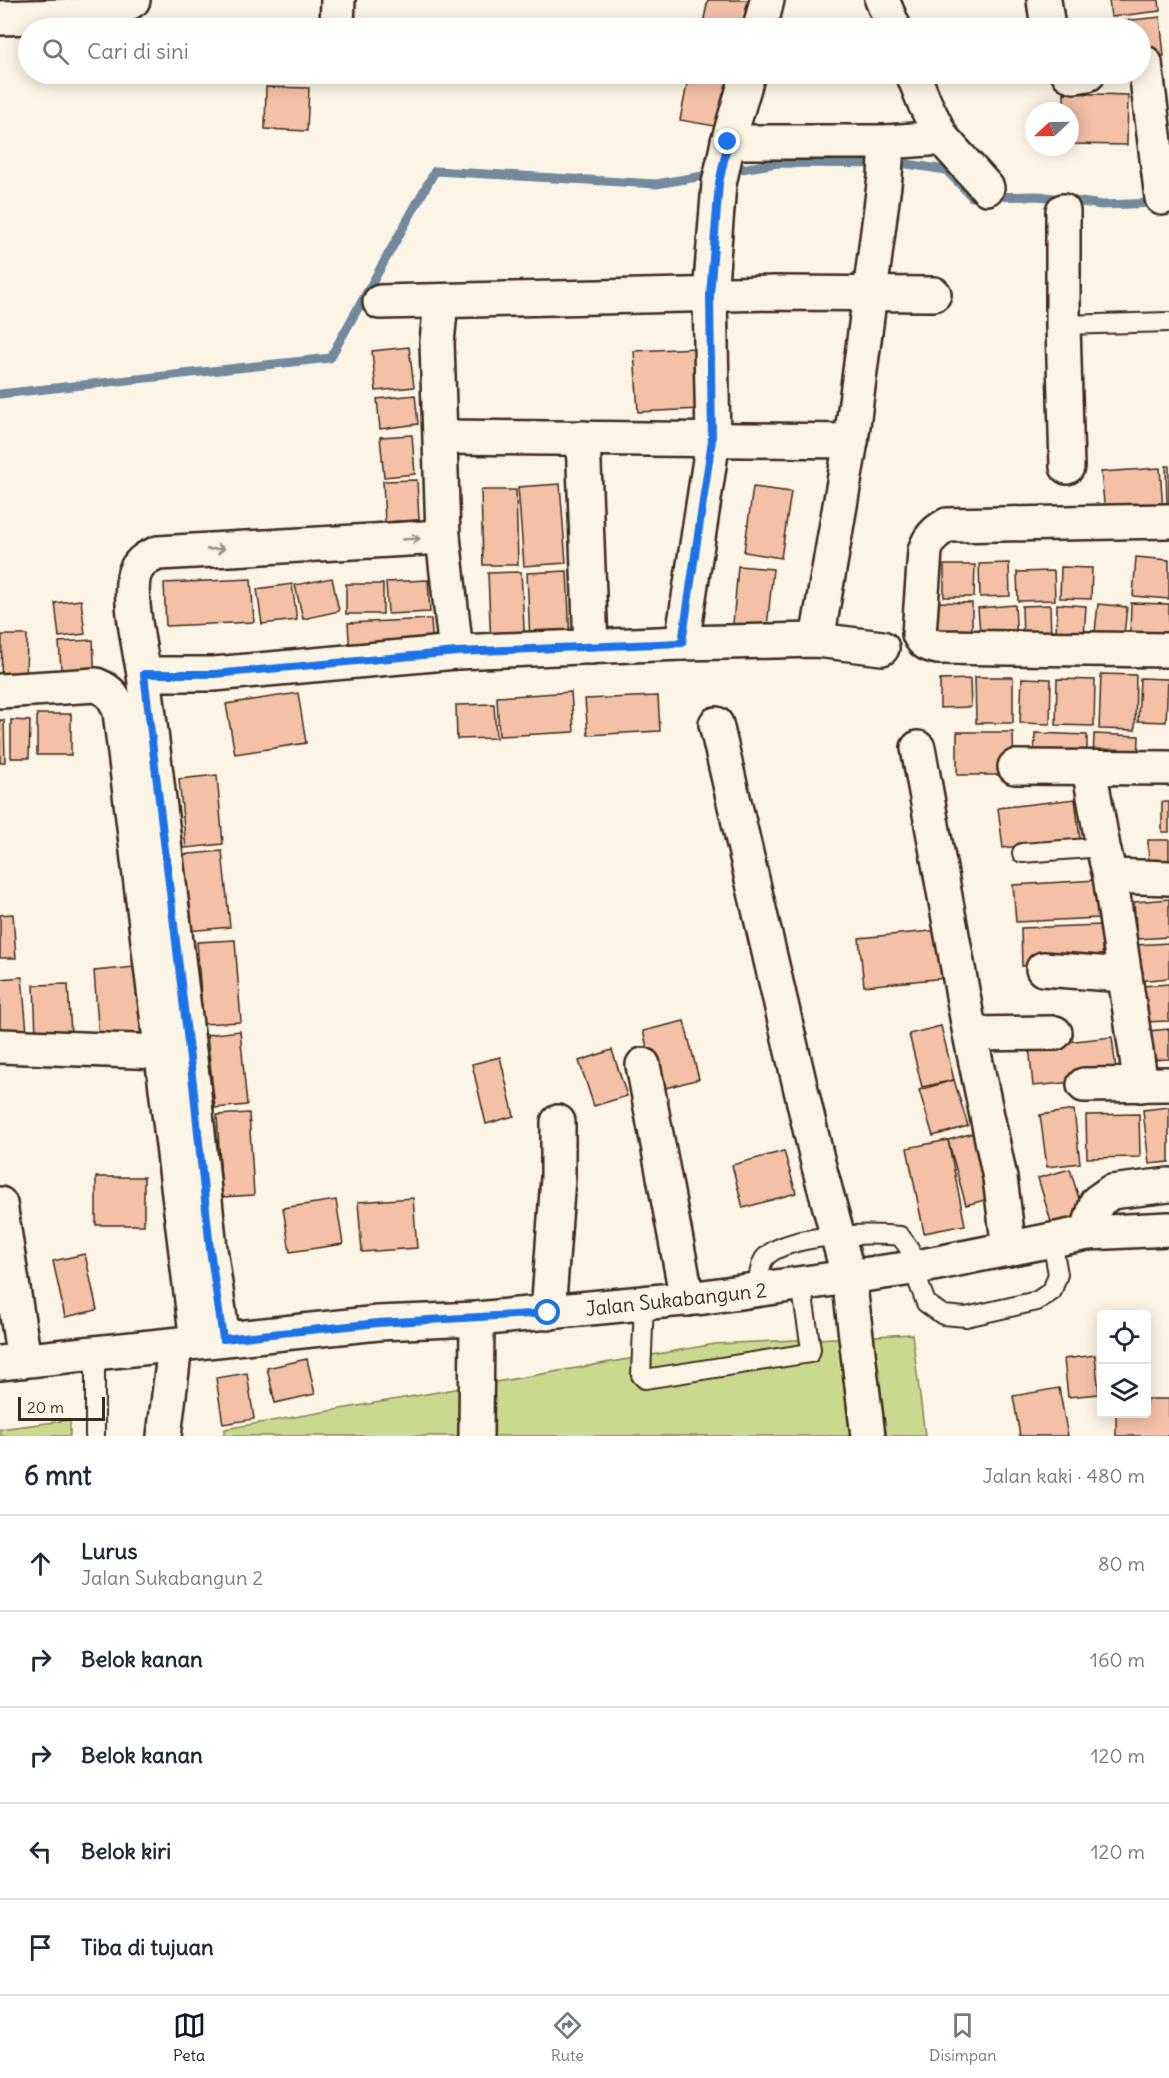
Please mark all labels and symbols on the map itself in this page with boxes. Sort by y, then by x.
north arrow [1025,102,1079,156]
route end [714,128,740,154]
one-way arrow [400,533,420,544]
one-way arrow [205,544,225,555]
street label: Jalan Sukabangun 2 [584,1277,768,1321]
route start [534,1299,560,1325]
scale bar [18,1394,105,1422]

